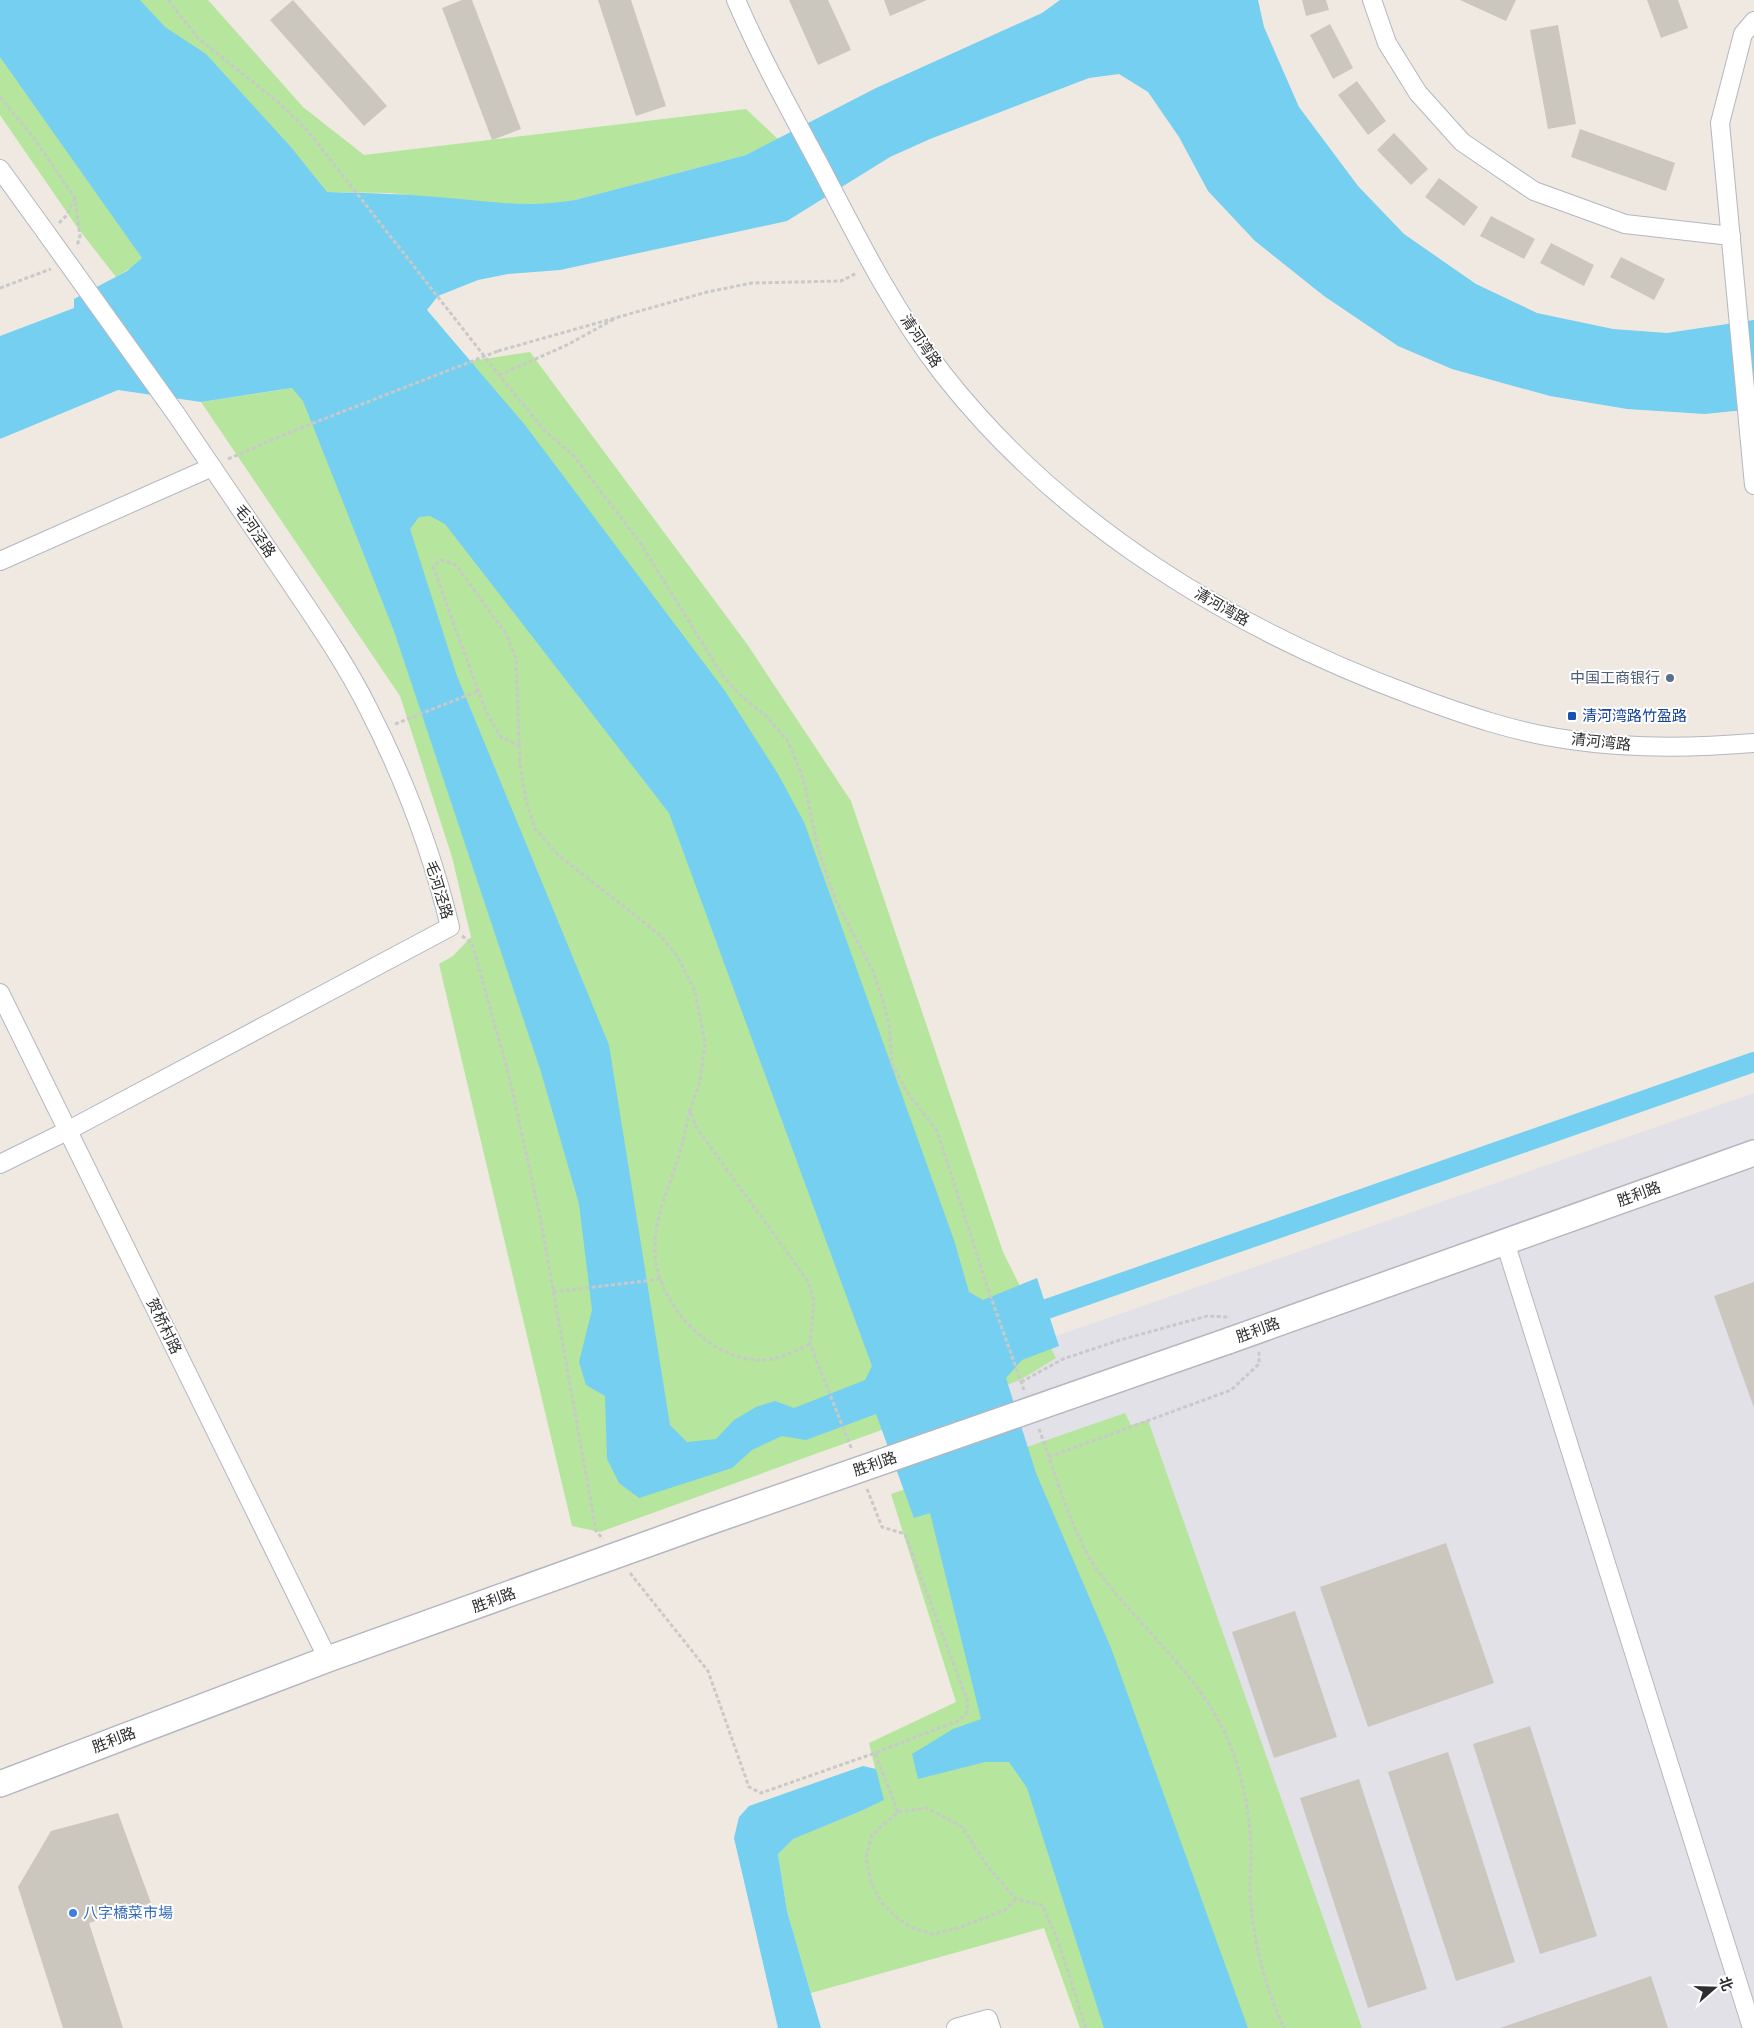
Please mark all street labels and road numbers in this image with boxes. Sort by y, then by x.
street label: 清河湾路 [895,311,946,372]
street label: 毛河泾路 [229,501,280,562]
street label: 清河湾路 [1191,583,1253,632]
street label: 清河湾路 [1570,729,1632,756]
street label: 毛河泾路 [420,858,457,922]
street label: 胜利路 [1614,1177,1664,1212]
street label: 贺桥村路 [141,1295,186,1358]
street label: 胜利路 [1233,1313,1283,1348]
street label: 胜利路 [850,1447,900,1482]
street label: 胜利路 [469,1583,519,1618]
street label: 胜利路 [89,1723,139,1758]

